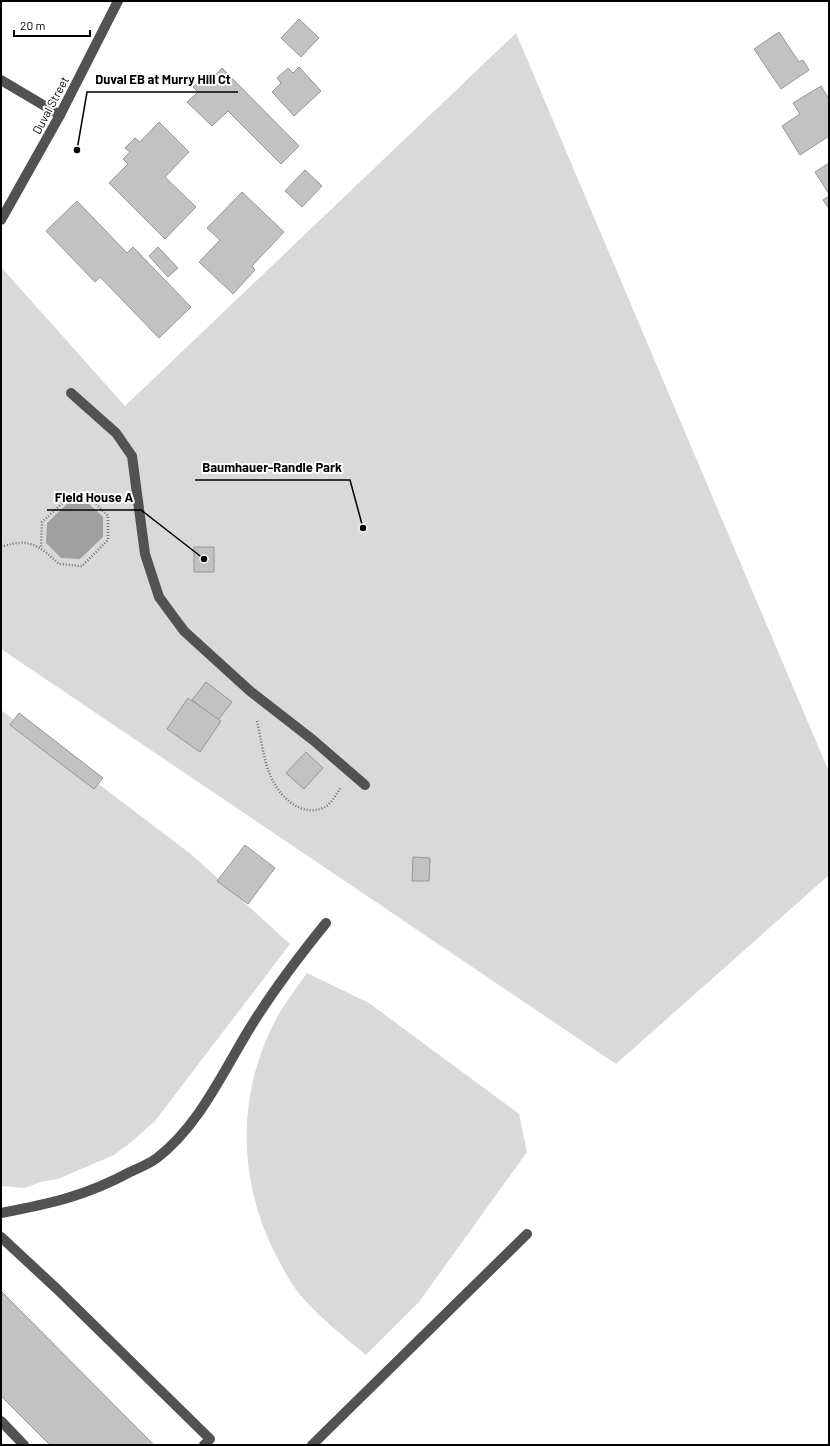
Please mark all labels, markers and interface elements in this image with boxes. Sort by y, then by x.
scale bar [14,12,90,38]
text: 20 m [20,18,46,32]
callout: Duval EB at Murry Hill Ct [87,67,238,92]
text: Duval EB at Murry Hill Ct [95,71,231,87]
street label: Duval Street [29,74,71,136]
callout: Baumhauer-Randle Park [195,455,350,480]
text: Baumhauer-Randle Park [202,459,342,475]
callout: Field House A [47,485,141,510]
text: Field House A [55,489,133,505]

